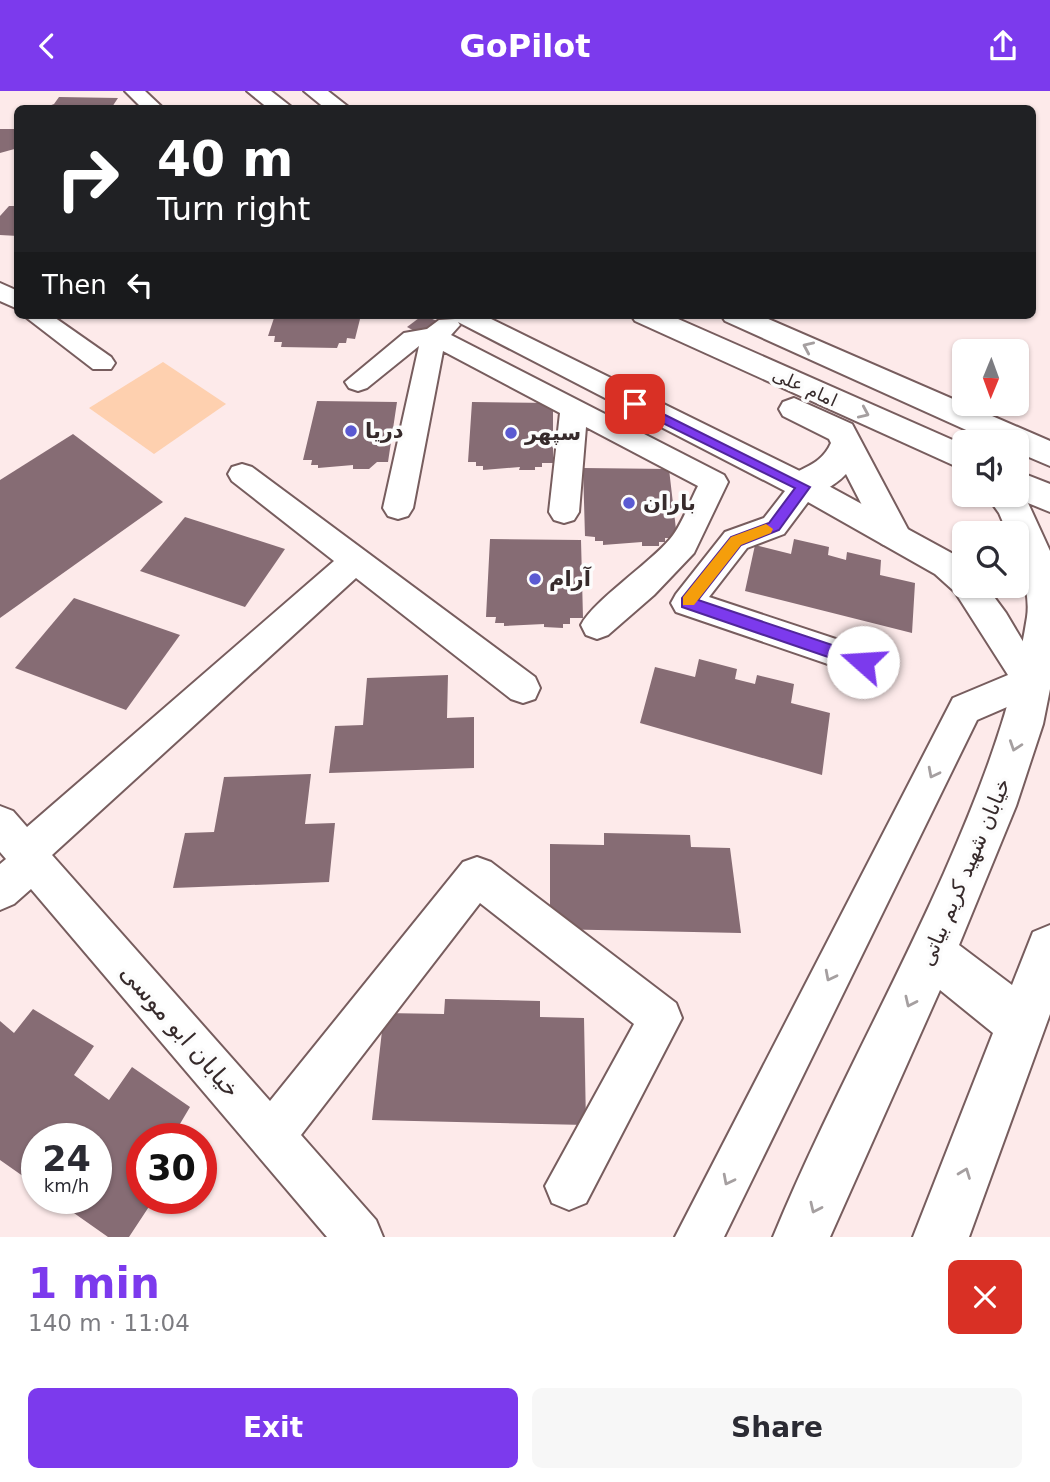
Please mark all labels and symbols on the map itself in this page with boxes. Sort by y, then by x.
north arrow [952,339,1029,417]
one-way arrow [803,341,815,355]
street label: امام علی [769,363,841,411]
pin [605,374,665,434]
one-way arrow [857,405,869,419]
place label: دریا [365,419,404,443]
place label: سپهر [524,421,581,445]
marker: دریا [343,423,359,439]
marker: سپهر [503,425,519,441]
place label: باران [643,491,696,515]
marker: باران [621,495,637,511]
place label: آرام [549,566,592,591]
marker: آرام [527,571,543,587]
position arrow [826,625,900,699]
one-way arrow [1009,740,1023,752]
one-way arrow [927,766,941,778]
street label: خیابان شهید کریم بیاتی [915,775,1016,970]
street label: خیابان ابو موسی [115,959,245,1103]
one-way arrow [825,969,839,981]
one-way arrow [904,994,918,1007]
speed limit sign: 30 [126,1123,217,1214]
one-way arrow [957,1168,971,1180]
one-way arrow [722,1173,736,1185]
one-way arrow [809,1201,823,1213]

